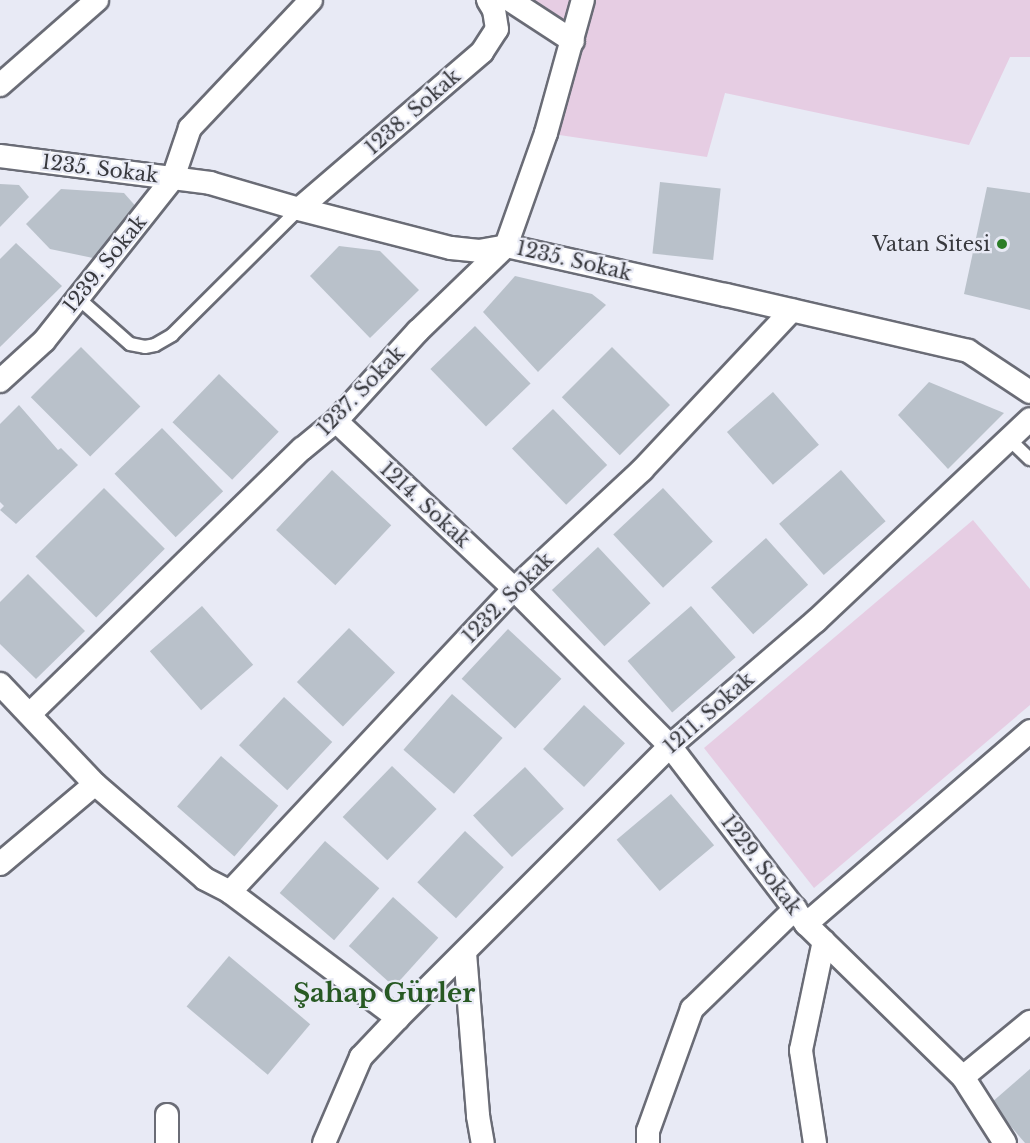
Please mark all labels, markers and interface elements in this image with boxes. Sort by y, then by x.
street label: 1238. Sokak [360,64,466,160]
street label: 1235. Sokak [40,150,160,188]
street label: 1239. Sokak [58,210,152,318]
place label: Vatan Sitesi [872,232,990,256]
street label: 1235. Sokak [514,236,634,286]
marker: Vatan Sitesi [995,237,1009,251]
street label: 1237. Sokak [312,341,410,441]
street label: 1214. Sokak [375,457,475,553]
street label: 1232. Sokak [458,548,558,648]
street label: 1211. Sokak [659,667,759,759]
street label: 1229. Sokak [716,810,806,920]
district label: Şahap Gürler [293,978,475,1010]

